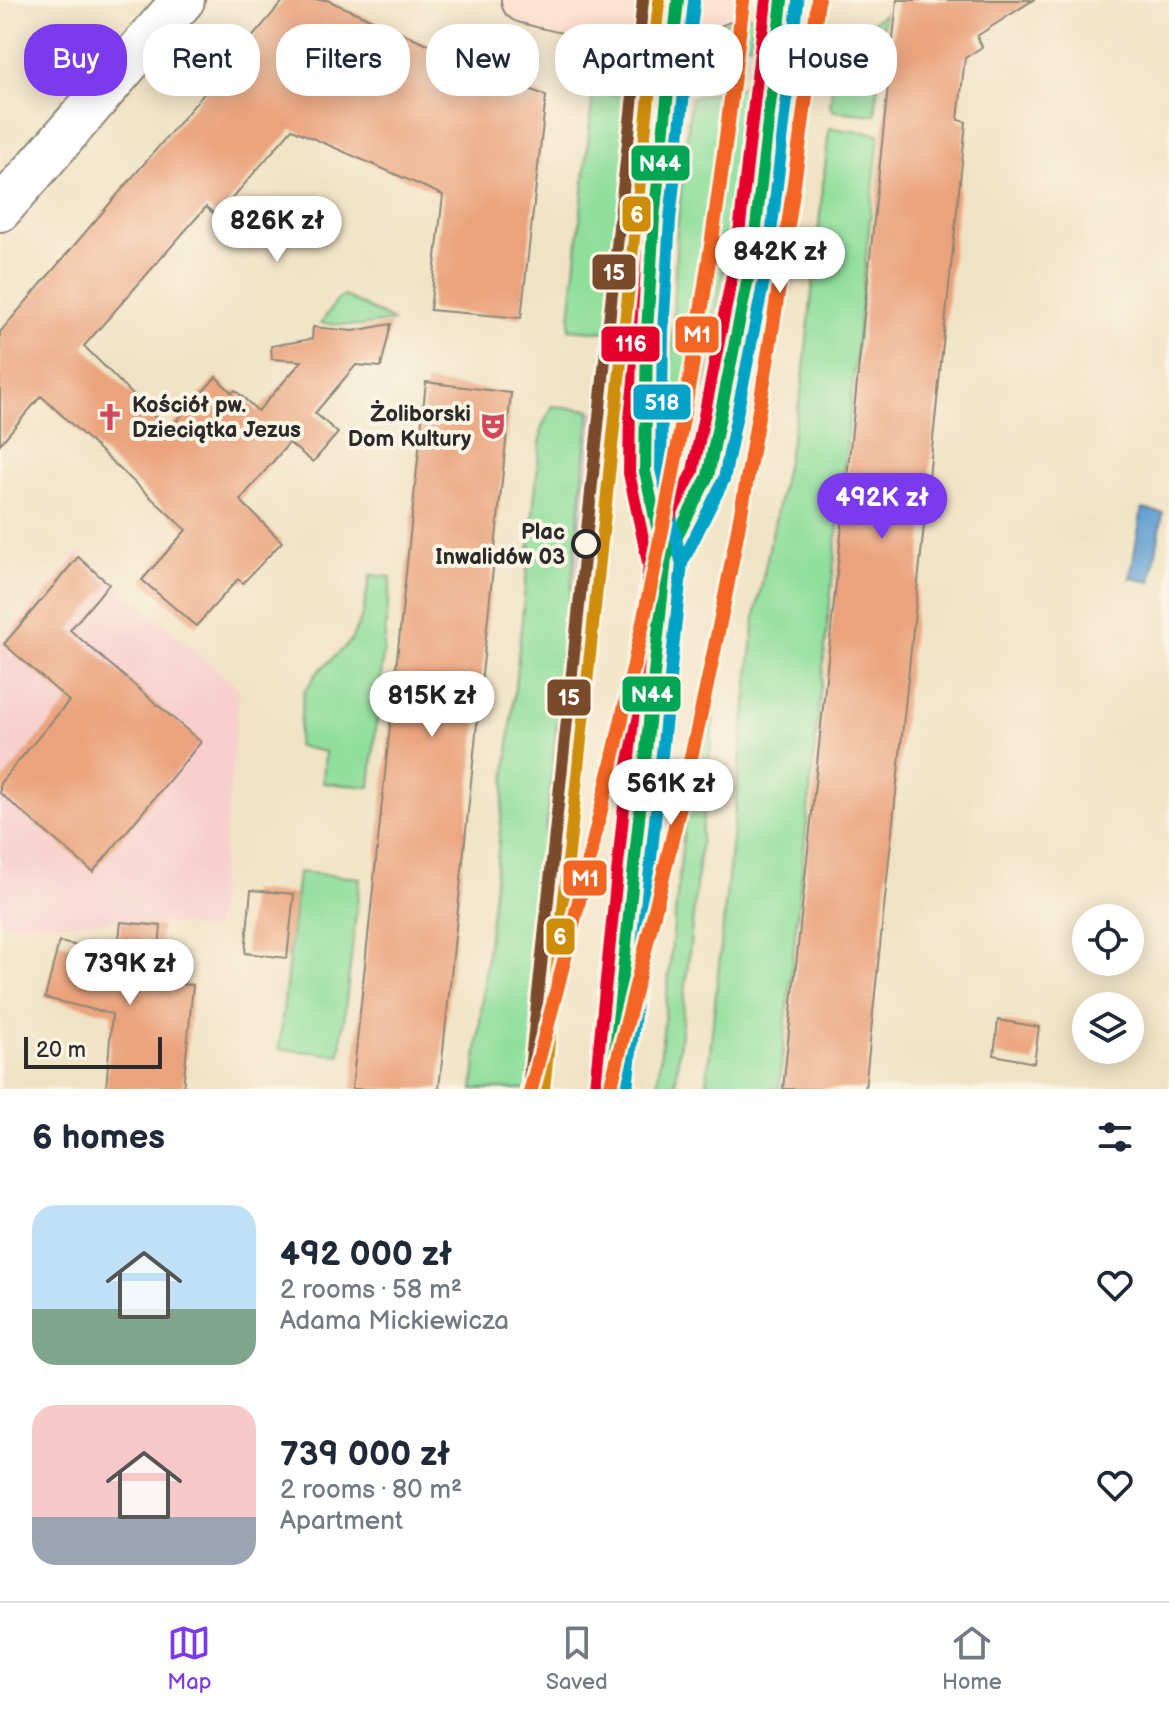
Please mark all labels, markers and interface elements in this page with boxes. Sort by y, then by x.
chip: Buy [24,24,127,96]
chip: Rent [143,24,260,96]
chip: Filters [276,24,410,96]
chip: New [426,24,539,96]
chip: Apartment [555,24,743,96]
chip: House [759,24,897,96]
line badge: N44 [630,144,691,182]
text: N44 [639,151,681,178]
line badge: 6 [621,195,652,233]
pin: 826K zł [203,196,351,264]
text: 6 [630,202,644,229]
text: 826K zł [230,206,324,237]
pin: 842K zł [706,227,854,295]
text: 842K zł [733,237,827,268]
line badge: 15 [591,253,637,291]
text: 15 [603,260,625,287]
line badge: M1 [674,315,720,354]
text: M1 [683,322,711,349]
line badge: 116 [600,325,661,363]
text: 116 [615,331,647,358]
line badge: 518 [632,383,692,421]
text: 518 [644,390,680,417]
place label: Kościół pw. Dzieciątka Jezus [132,392,301,444]
place label: Żoliborski Dom Kultury [348,399,471,453]
church icon: Kościół pw. Dzieciątka Jezus [95,402,125,432]
theatre icon: Żoliborski Dom Kultury [478,411,508,441]
pin: 492K zł [808,473,956,541]
text: 492K zł [835,483,929,514]
place label: Plac Inwalidów 03 [435,519,565,571]
marker: Plac Inwalidów 03 [572,530,600,558]
pin: 815K zł [358,671,506,739]
line badge: N44 [621,675,682,713]
line badge: 15 [546,678,592,717]
text: 815K zł [387,681,477,712]
text: N44 [631,682,673,709]
text: 15 [558,685,580,712]
pin: 561K zł [597,759,745,827]
text: 561K zł [626,769,716,800]
line badge: M1 [562,859,608,897]
text: M1 [571,866,599,893]
map controls [1072,904,1144,1064]
button: locate [1072,904,1144,976]
line badge: 6 [545,917,576,956]
text: 6 [553,924,567,951]
pin: 739K zł [56,939,204,1007]
text: 739K zł [84,949,176,980]
button: layers [1072,992,1144,1064]
scale bar [24,1033,162,1069]
text: 20 m [36,1037,86,1064]
icon: filters [1093,1115,1137,1159]
text: 6 homes [32,1117,165,1158]
text: 492 000 zł [280,1234,452,1275]
icon: home [96,1237,192,1333]
icon: heart [1093,1263,1137,1307]
text: 2 rooms · 58 m² [280,1275,462,1306]
text: Adama Mickiewicza [280,1306,509,1337]
text: 739 000 zł [280,1434,450,1475]
icon: home [96,1437,192,1533]
icon: heart [1093,1463,1137,1507]
text: 2 rooms · 80 m² [280,1475,462,1506]
text: Apartment [280,1506,403,1537]
tab: Map [167,1621,211,1696]
tab: Saved [546,1621,608,1696]
tab: Home [942,1621,1002,1696]

